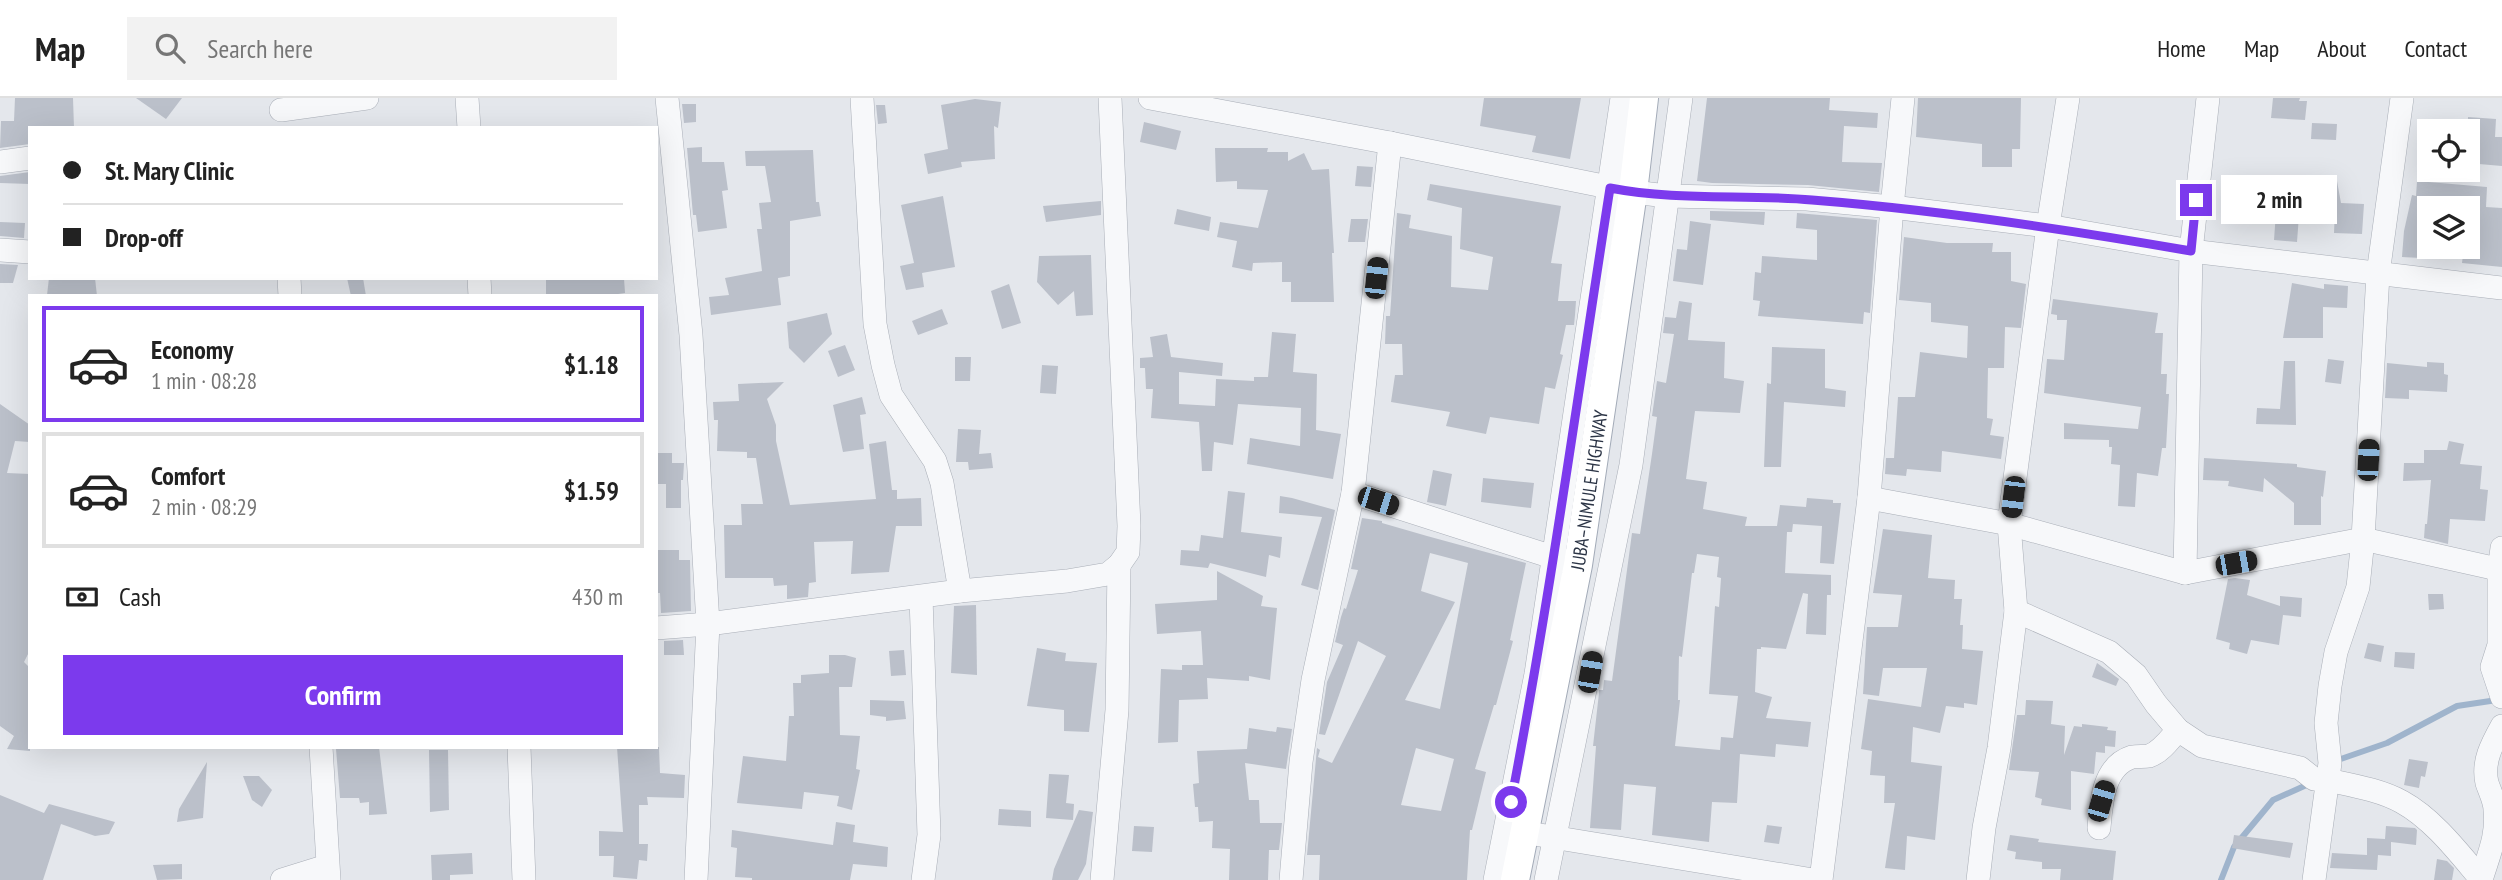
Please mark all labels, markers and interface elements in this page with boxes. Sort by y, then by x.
search box [127,17,617,80]
text: Map [35,27,85,70]
icon: search [151,29,189,67]
text: Search here [207,32,313,65]
text: Home [2157,33,2206,64]
text: Map [2244,33,2279,64]
text: About [2317,33,2366,64]
text: Contact [2404,33,2467,64]
map controls [2417,119,2480,259]
button: locate [2417,119,2480,182]
text: St. Mary Clinic [105,154,234,187]
callout: 2 min [2220,176,2336,224]
route end [2180,184,2212,216]
text: 2 min [2256,185,2302,214]
button: layers [2417,196,2480,259]
text: Drop-off [105,221,183,254]
car [1364,256,1389,300]
icon: car [67,333,130,396]
text: Economy [151,333,233,366]
text: $1.18 [564,348,619,381]
text: 1 min · 08:28 [151,366,257,395]
street label: JUBA–NIMULE HIGHWAY [1565,408,1613,573]
car [2357,438,2380,482]
icon: car [67,459,130,522]
text: Comfort [151,459,225,492]
text: $1.59 [564,474,619,507]
car [2001,475,2026,519]
car [1355,485,1402,517]
text: 2 min · 08:29 [151,492,257,521]
car [2214,549,2259,577]
icon: cash [63,578,101,616]
text: Cash [119,580,161,613]
text: 430 m [572,582,623,611]
car [1577,649,1604,695]
button: Confirm [63,655,623,735]
car [2086,778,2117,824]
route start [1495,786,1527,818]

